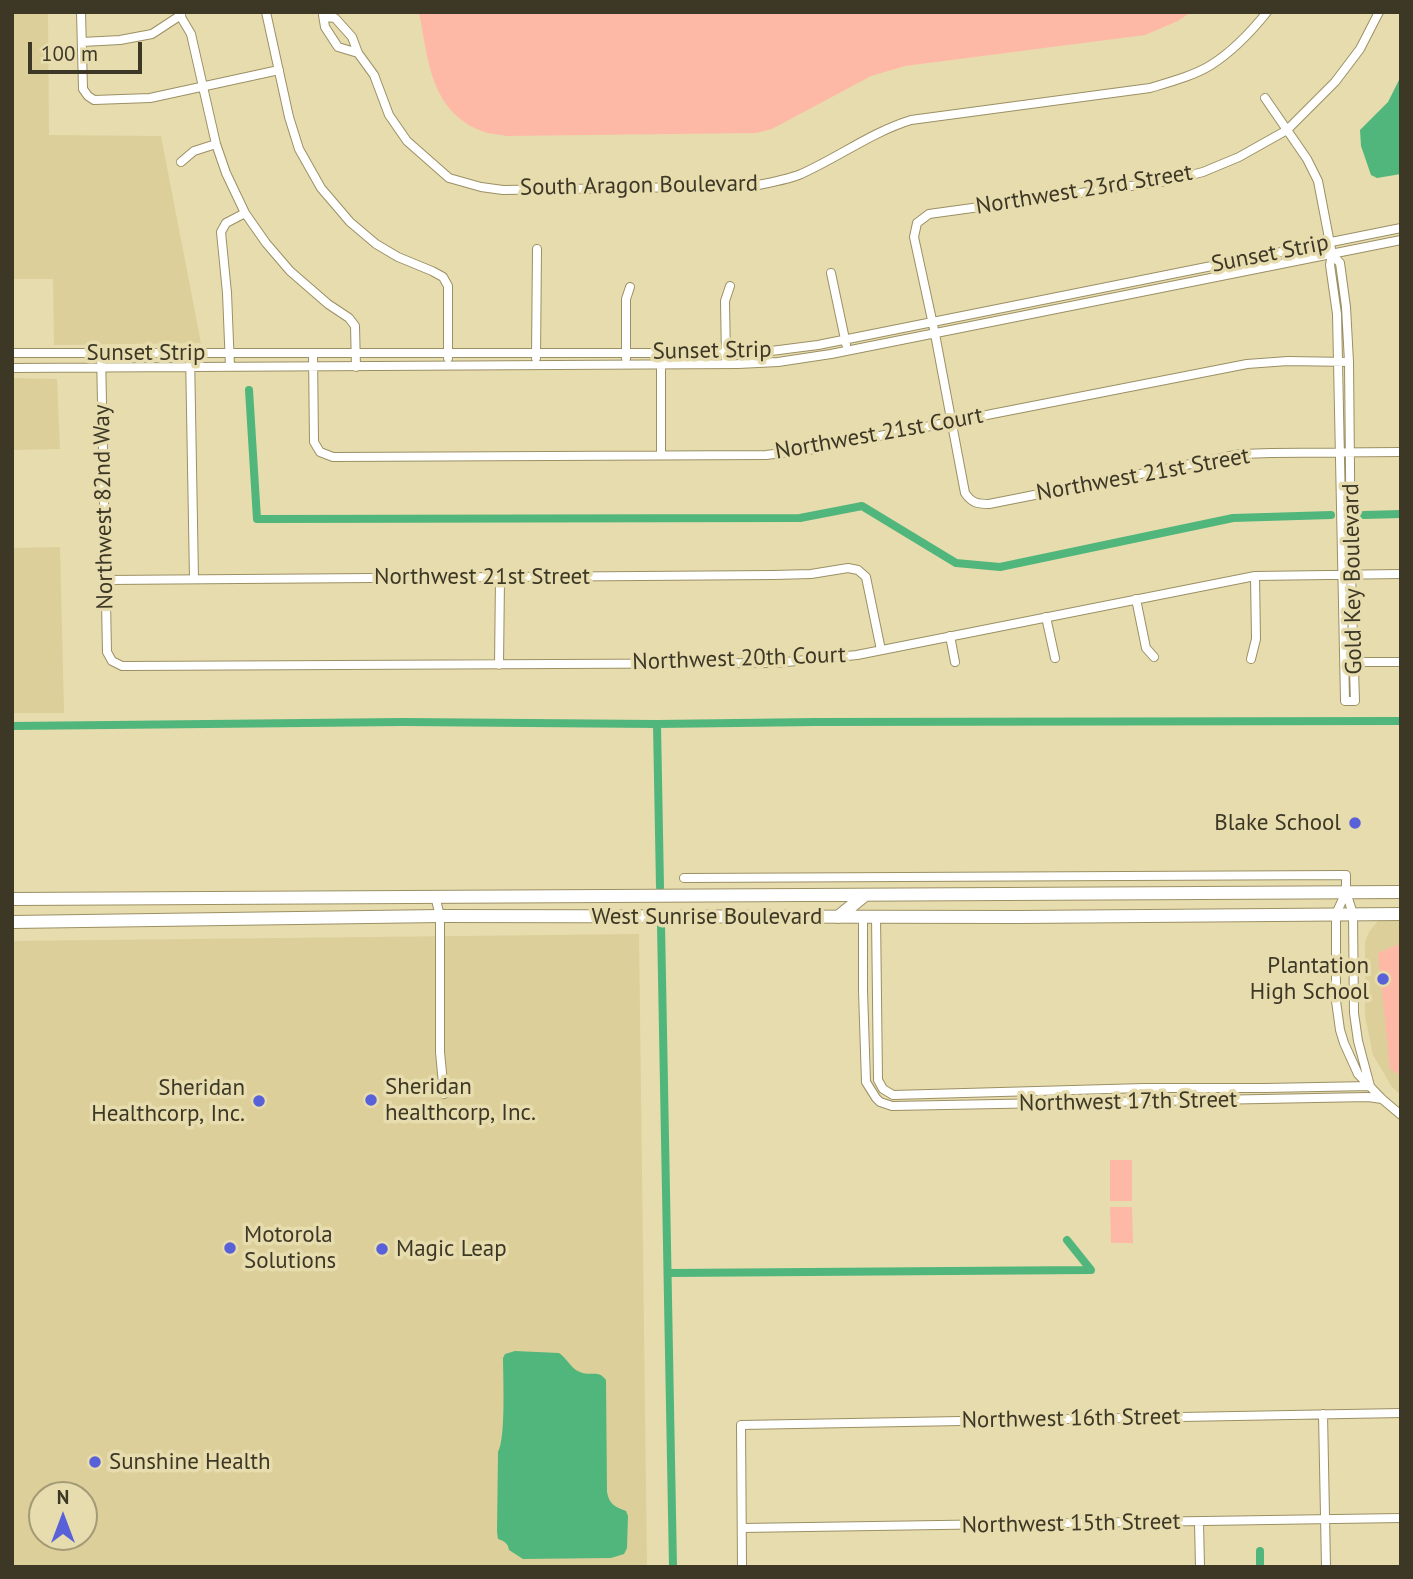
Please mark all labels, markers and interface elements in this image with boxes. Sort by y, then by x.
scale bar [32,28,145,72]
text: 100 m [41,40,98,67]
street label: Northwest 23rd Street [974,159,1194,221]
street label: South Aragon Boulevard [520,170,758,202]
street label: Sunset Strip [1209,229,1331,279]
street label: Sunset Strip [652,336,772,366]
street label: Sunset Strip [87,339,205,367]
street label: Northwest 21st Court [773,402,985,466]
street label: Northwest 82nd Way [88,404,120,610]
street label: Northwest 21st Street [1034,443,1252,507]
street label: Gold Key Boulevard [1338,483,1368,675]
street label: Northwest 21st Street [374,563,590,591]
street label: Northwest 20th Court [632,641,846,677]
place label: Blake School [1214,809,1341,837]
marker: Blake School [1347,815,1363,831]
street label: West Sunrise Boulevard [592,903,822,931]
place label: Plantation High School [1250,952,1369,1006]
marker: Plantation High School [1375,971,1391,987]
place label: Sheridan healthcorp, Inc. [385,1073,536,1127]
place label: Sheridan Healthcorp, Inc. [91,1074,245,1128]
street label: Northwest 17th Street [1019,1086,1237,1118]
marker: Sheridan healthcorp, Inc. [363,1092,379,1108]
marker: Sheridan Healthcorp, Inc. [251,1093,267,1109]
place label: Motorola Solutions [244,1221,336,1275]
place label: Magic Leap [396,1235,507,1263]
marker: Motorola Solutions [222,1240,238,1256]
marker: Magic Leap [374,1241,390,1257]
street label: Northwest 16th Street [961,1403,1181,1435]
place label: Sunshine Health [109,1448,271,1476]
marker: Sunshine Health [87,1454,103,1470]
north arrow [28,1481,98,1551]
text: N [57,1485,69,1509]
street label: Northwest 15th Street [961,1508,1181,1540]

